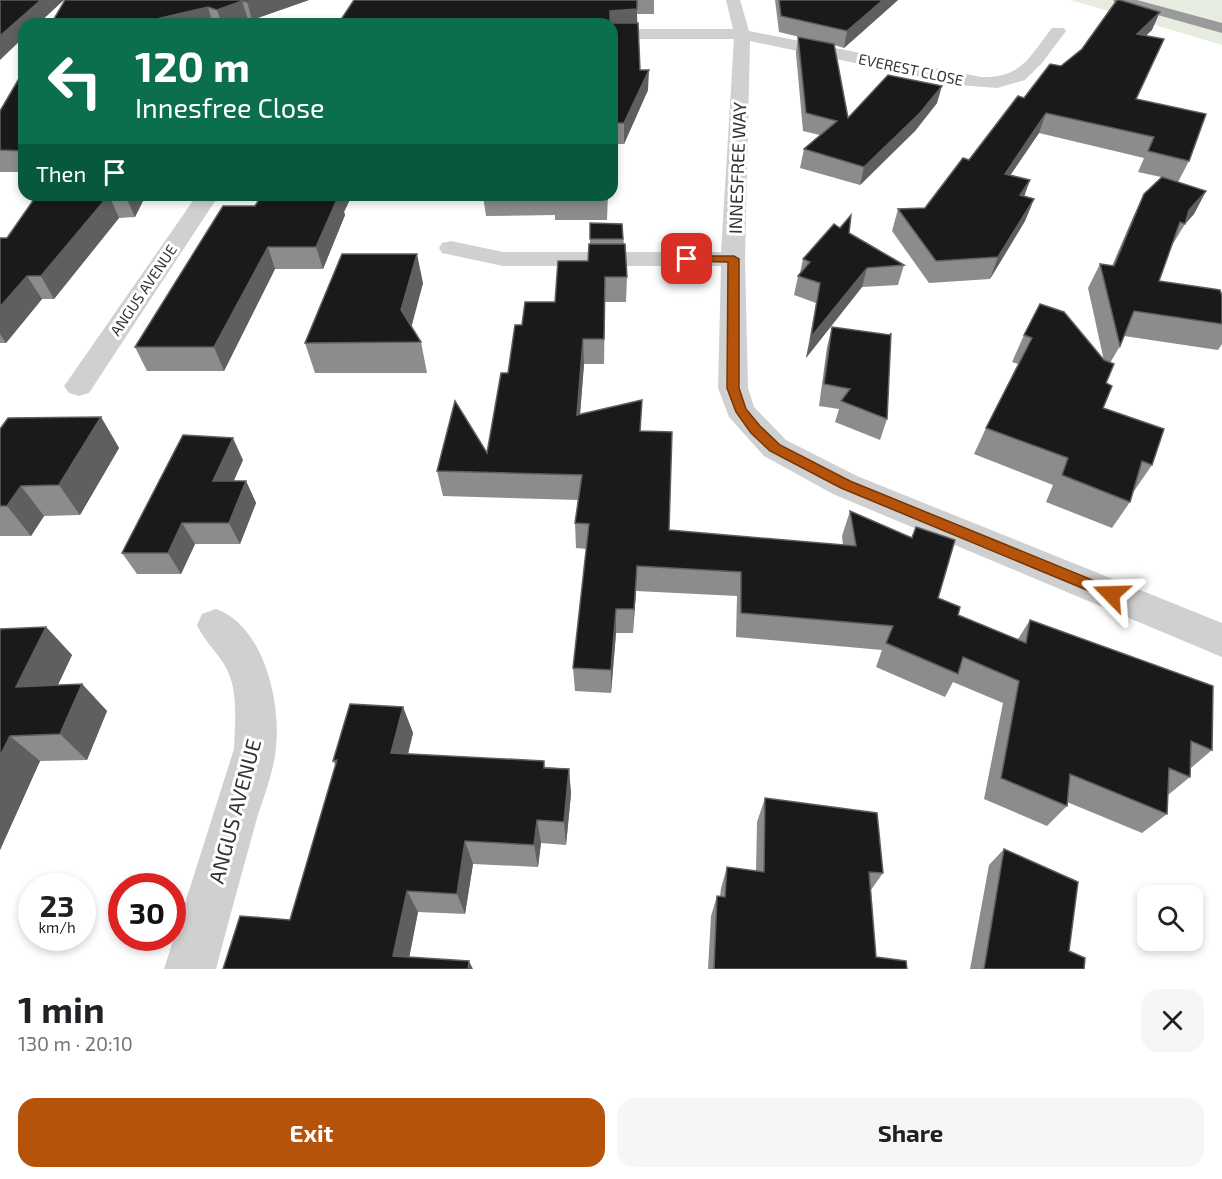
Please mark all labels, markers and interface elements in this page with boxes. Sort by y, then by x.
text: 120 m [135,40,250,90]
icon: left [36,42,114,120]
street label: EVEREST CLOSE [857,49,965,89]
text: Innesfree Close [135,91,324,123]
street label: INNESFREE WAY [724,101,750,234]
icon: arrive [98,156,131,189]
text: Then [36,160,86,186]
pin [661,233,712,284]
street label: ANGUS AVENUE [106,241,180,339]
icon: arrive [670,242,703,275]
position arrow [1079,562,1143,626]
street label: ANGUS AVENUE [203,736,265,886]
speed limit sign: 30 [108,873,186,951]
map controls [1137,885,1203,951]
button: search [1137,885,1203,951]
text: 23 [40,887,74,923]
text: km/h [38,918,76,936]
text: 1 min [18,987,105,1030]
button: close [1141,989,1204,1052]
text: 130 m · 20:10 [18,1031,133,1055]
button: Exit [18,1098,605,1167]
button: Share [617,1098,1204,1167]

